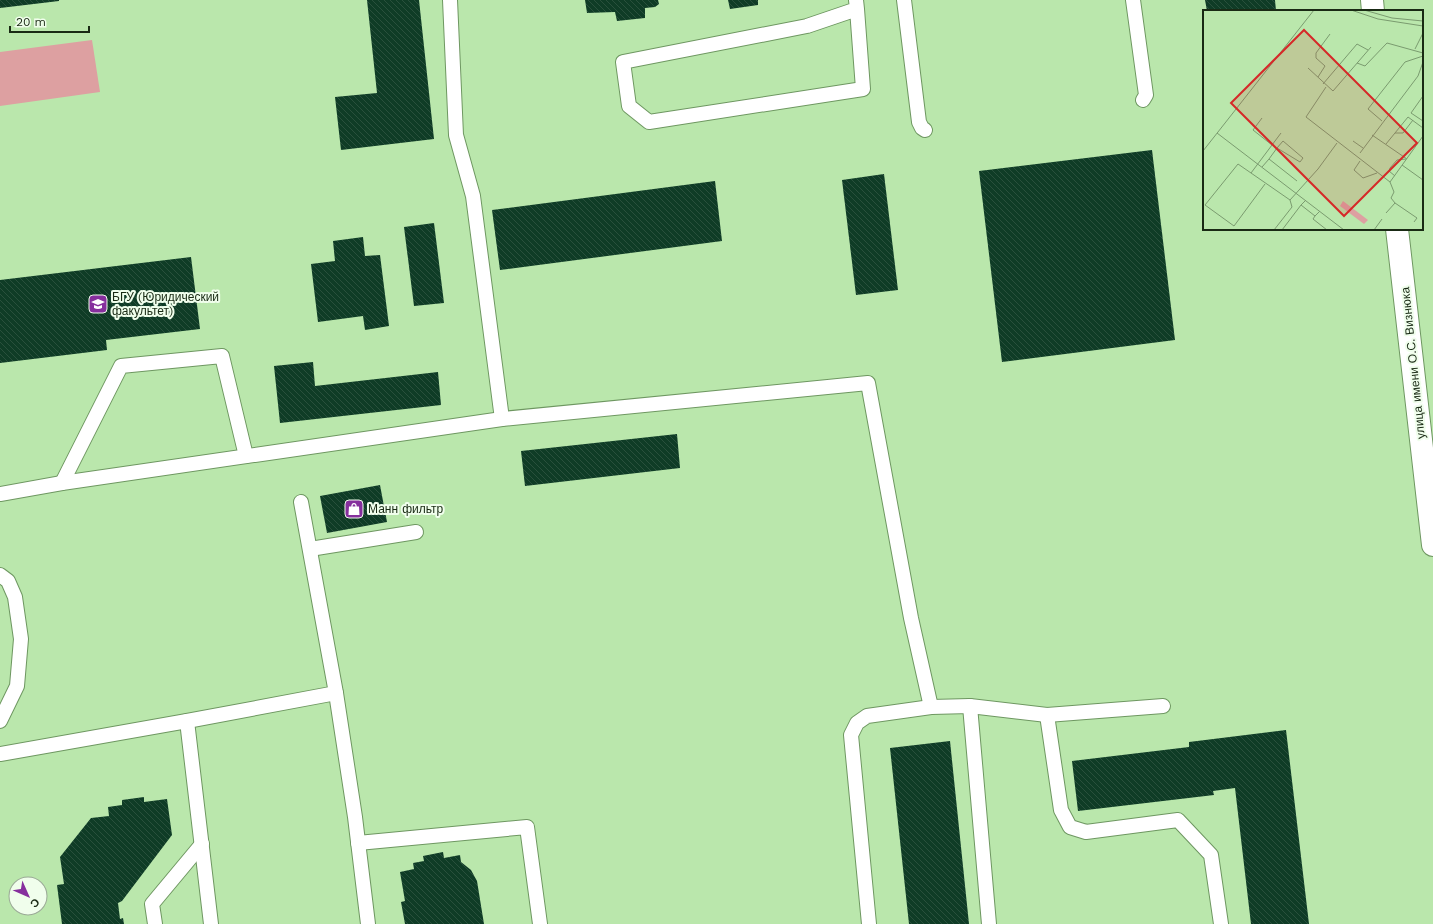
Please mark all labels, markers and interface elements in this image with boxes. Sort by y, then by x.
scale bar [10,8,89,34]
inset map [1203,10,1423,230]
text: 20 m [16,15,46,29]
street label: улица имени О.С. Визнюка [1398,286,1428,440]
place label: БГУ (Юридический факультет) [112,290,219,318]
school or university icon: БГУ (Юридический факультет) [87,293,109,315]
shop icon: Манн фильтр [343,498,365,520]
place label: Манн фильтр [368,502,444,516]
north arrow [8,876,48,916]
text: С [27,895,42,910]

